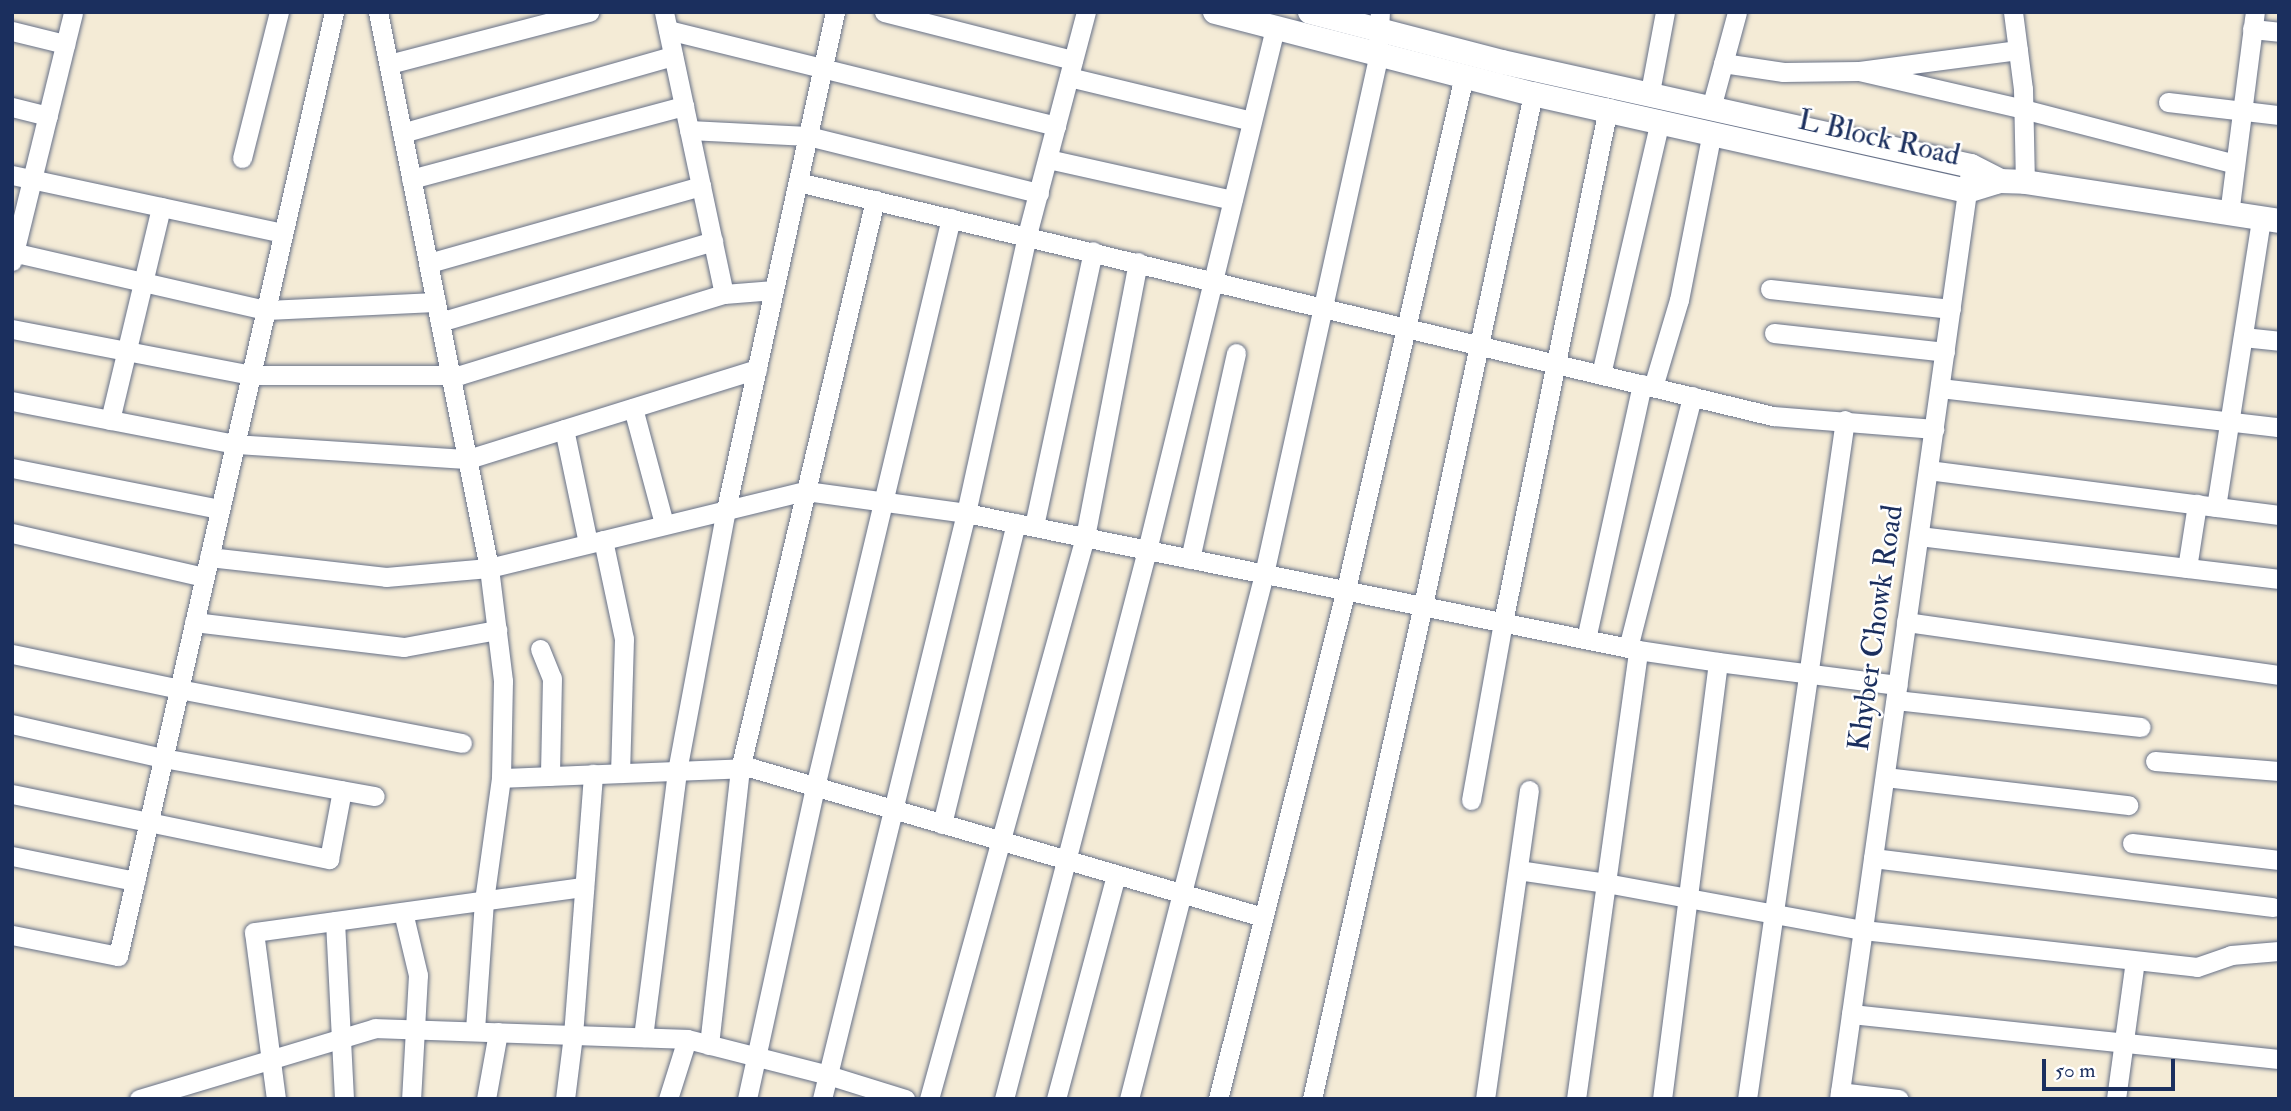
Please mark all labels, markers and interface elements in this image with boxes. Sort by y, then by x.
street label: L Block Road [1795,102,1963,174]
street label: Khyber Chowk Road [1841,503,1911,753]
scale bar [2046,1044,2179,1088]
text: 50 m [2055,1057,2096,1084]

